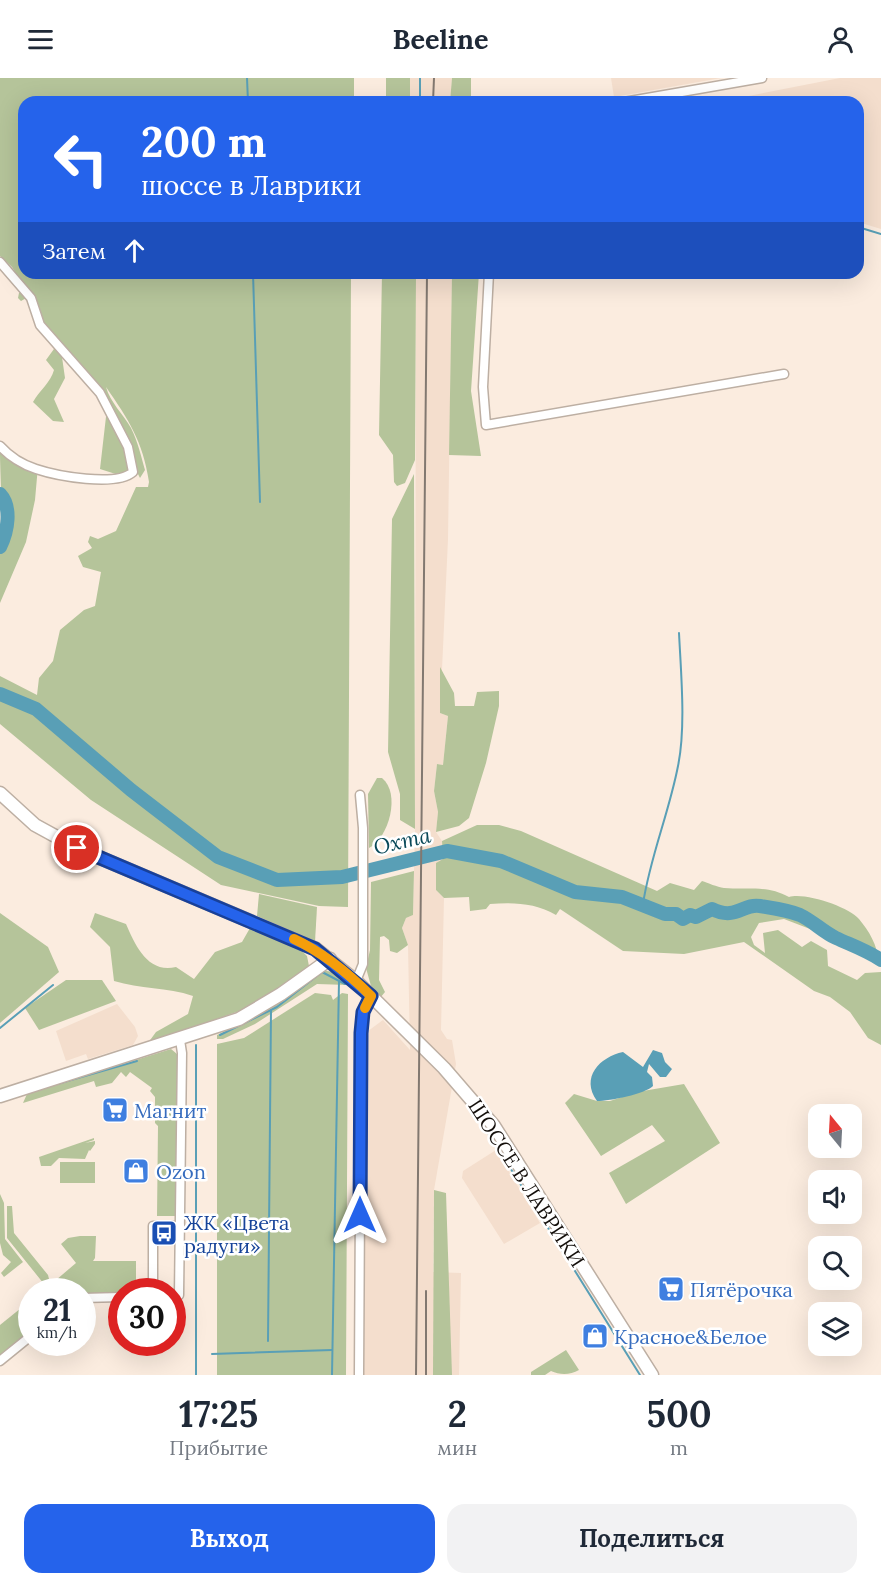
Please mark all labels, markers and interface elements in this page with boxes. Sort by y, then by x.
text: Beeline [393,22,488,56]
icon: menu [24,23,57,56]
icon: person [824,23,857,56]
text: 200 m [141,115,267,169]
icon: left [42,120,120,198]
text: шоссе в Лаврики [141,168,362,202]
icon: ahead [118,234,151,267]
text: Затем [42,237,106,265]
water label: Охта [371,821,434,861]
pin [51,822,102,873]
icon: arrive [60,831,93,864]
street label: ШОССЕ В ЛАВРИКИ [463,1094,591,1272]
supermarket icon: Магнит [100,1095,130,1125]
place label: Магнит [134,1098,206,1123]
north arrow [808,1104,862,1158]
map controls [808,1104,862,1356]
shop icon: Ozon [121,1156,151,1186]
place label: Ozon [156,1159,206,1184]
button: sound [808,1170,862,1224]
position arrow [328,1183,392,1247]
place label: ЖК «Цвета радуги» [184,1210,289,1258]
bus stop icon: ЖК «Цвета радуги» [149,1218,179,1248]
button: search [808,1236,862,1290]
supermarket icon: Пятёрочка [656,1274,686,1304]
place label: Пятёрочка [690,1277,793,1302]
speed limit sign: 30 [108,1278,186,1356]
text: 21 [43,1291,71,1329]
button: layers [808,1302,862,1356]
shop icon: Красное&Белое [580,1321,610,1351]
text: km/h [37,1323,77,1342]
place label: Красное&Белое [614,1324,767,1349]
text: 17:25 [179,1391,258,1437]
text: 2 [448,1391,467,1437]
text: 500 [646,1391,712,1437]
text: Прибытие [169,1435,268,1460]
text: мин [437,1435,477,1460]
text: m [670,1435,688,1460]
button: Выход [24,1504,435,1573]
button: Поделиться [447,1504,857,1573]

